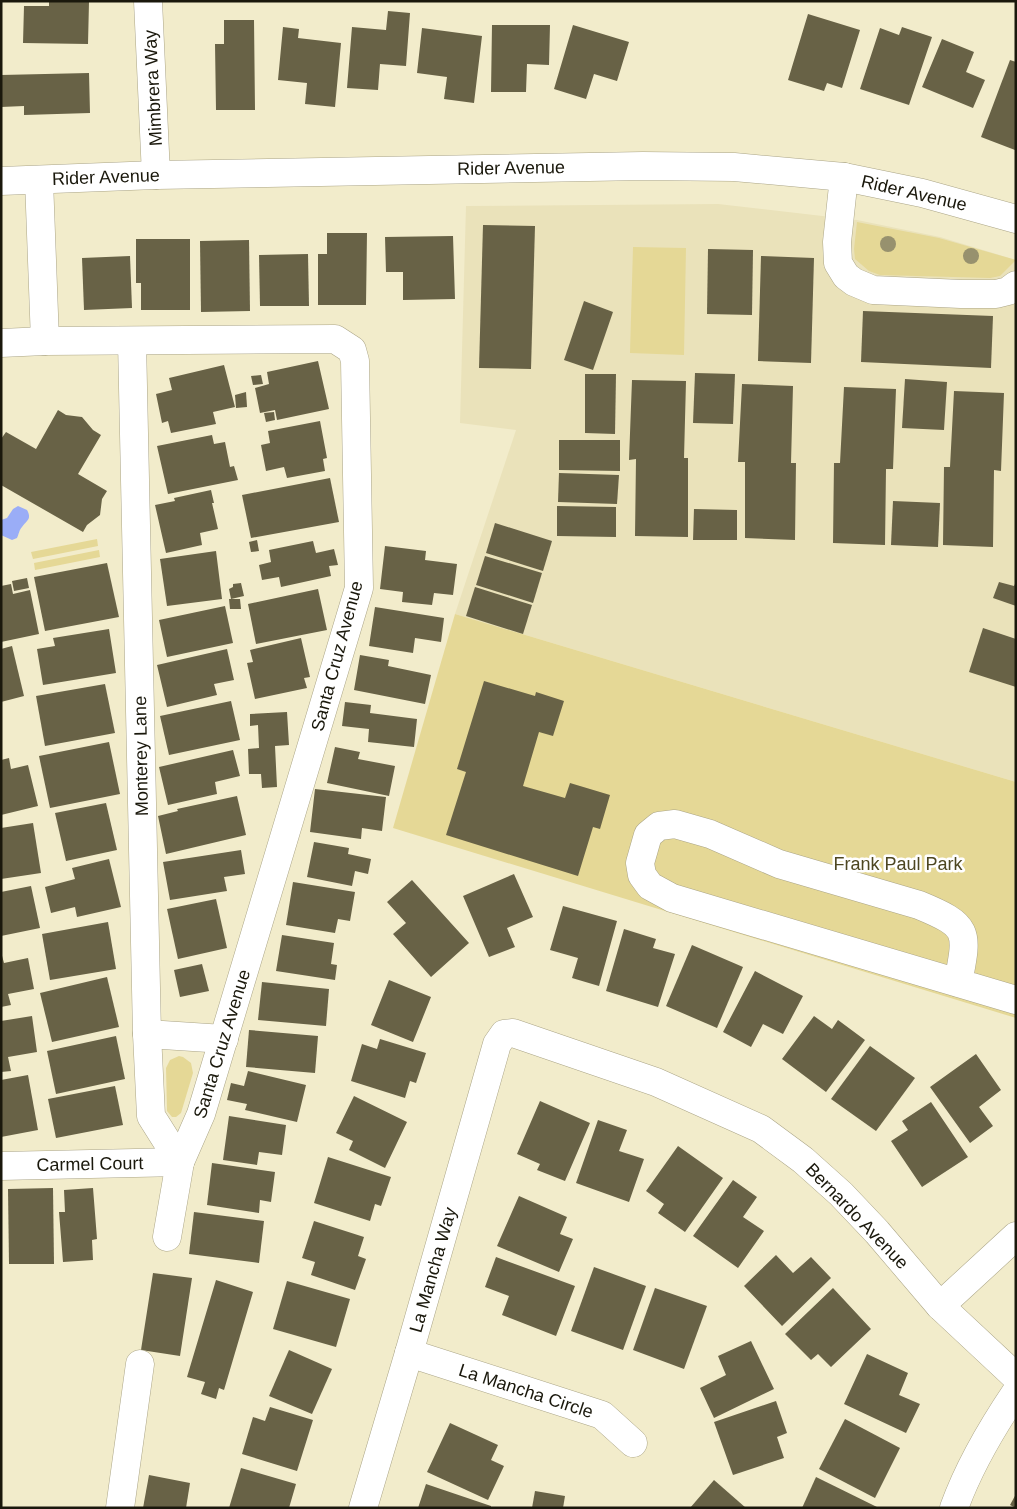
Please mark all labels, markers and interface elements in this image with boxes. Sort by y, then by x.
street label: Mimbrera Way [140,29,166,147]
street label: Rider Avenue [457,157,565,179]
street label: Rider Avenue [52,165,160,189]
street label: Rider Avenue [859,171,969,215]
street label: Santa Cruz Avenue [307,579,367,733]
street label: Monterey Lane [130,696,152,816]
park label: Frank Paul Park [833,854,964,874]
street label: Santa Cruz Avenue [190,967,254,1121]
street label: Carmel Court [36,1153,144,1175]
street label: Bernardo Avenue [802,1159,912,1273]
street label: La Mancha Way [406,1205,460,1335]
street label: La Mancha Circle [456,1360,596,1422]

